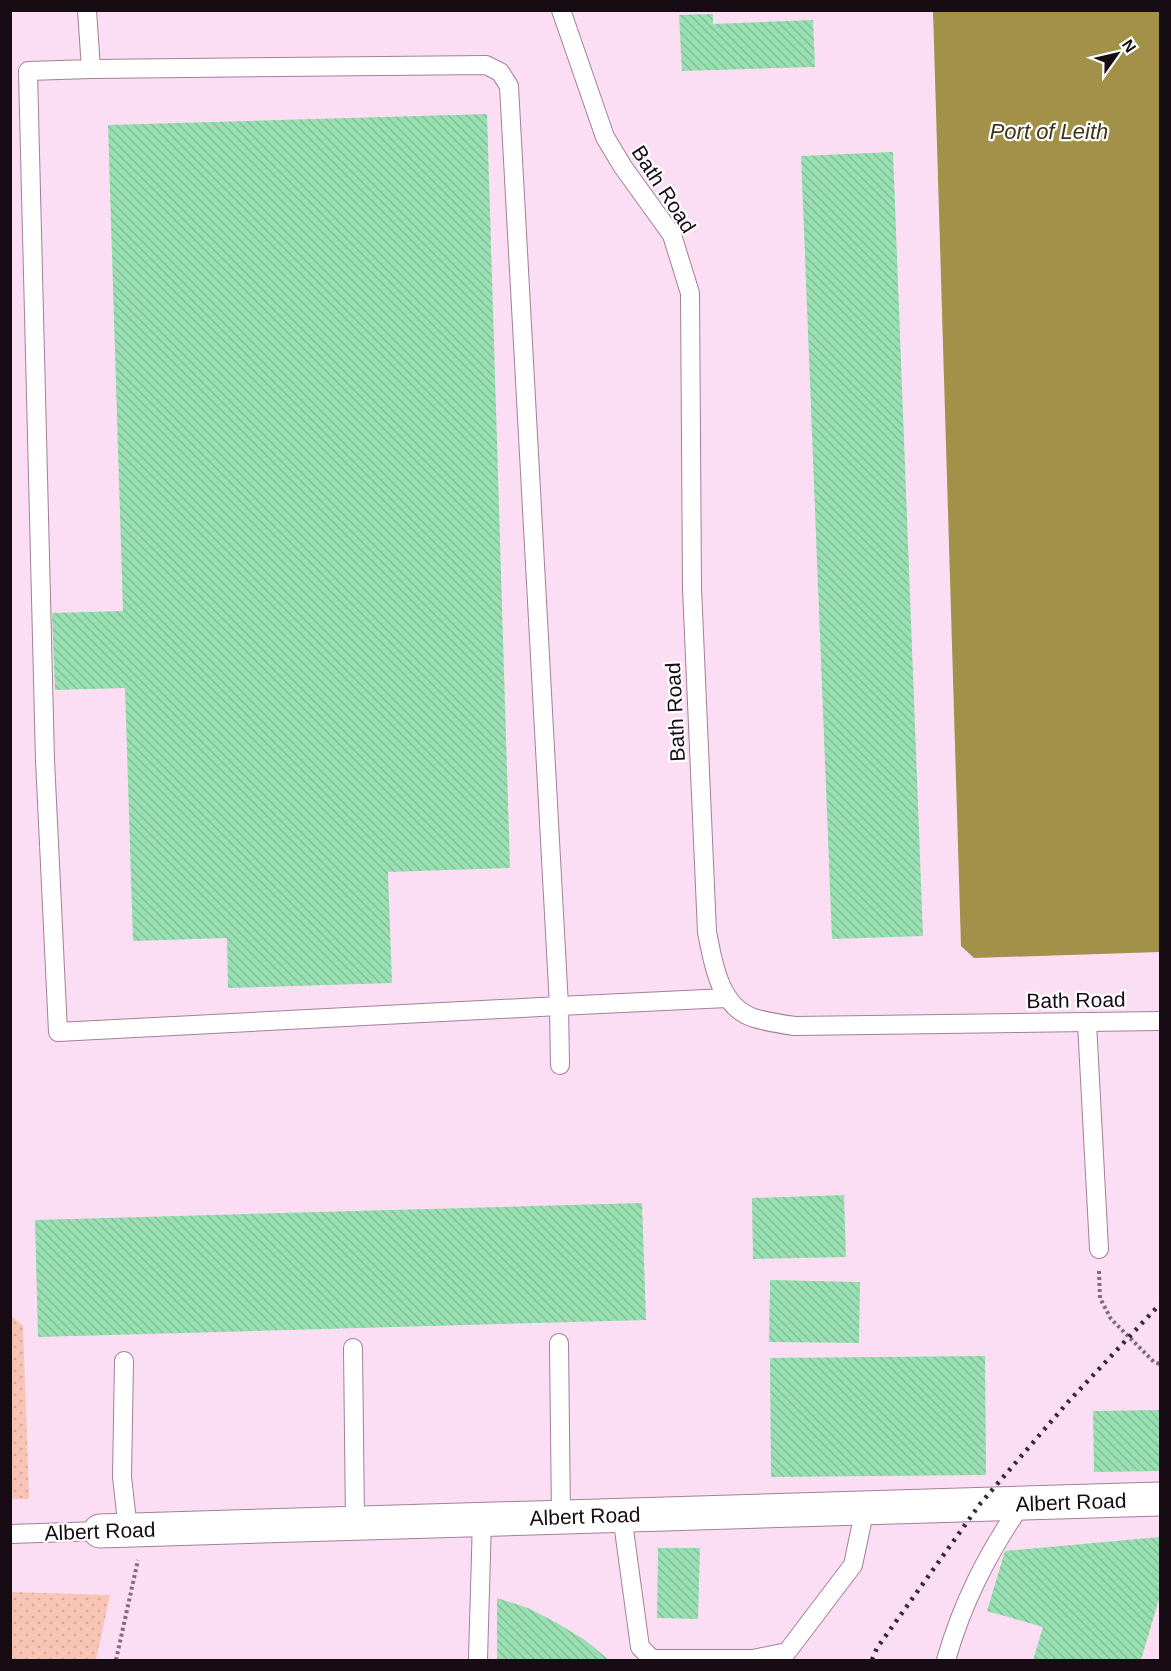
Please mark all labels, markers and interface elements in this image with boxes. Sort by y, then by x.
north arrow [1087,24,1147,84]
text: N [1119,36,1139,55]
water label: Port of Leith [990,119,1108,144]
street label: Bath Road [627,141,701,237]
street label: Bath Road [661,662,689,762]
street label: Bath Road [1026,988,1126,1012]
street label: Albert Road [1015,1489,1127,1515]
street label: Albert Road [529,1503,641,1529]
street label: Albert Road [44,1518,156,1544]

